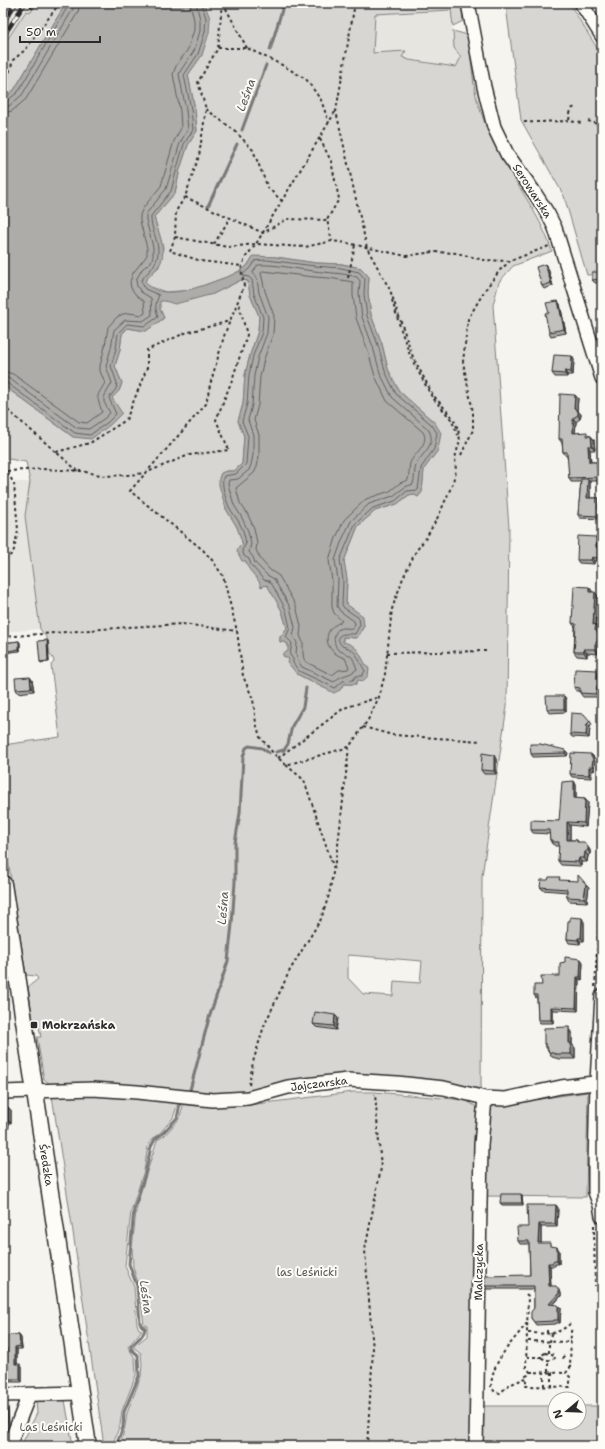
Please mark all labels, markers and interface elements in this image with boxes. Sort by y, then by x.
scale bar [20,18,100,44]
text: 50 m [26,24,56,40]
water label: Leśna [233,76,259,114]
street label: Serowarska [509,161,555,221]
water label: Leśna [214,891,232,925]
place label: Mokrzańska [42,1018,116,1033]
marker: Mokrzańska [29,1020,39,1030]
street label: Jajczarska [290,1073,349,1095]
street label: Średzka [35,1143,58,1187]
street label: Malczycka [471,1243,487,1300]
park label: las Leśnicki [277,1265,337,1280]
water label: Leśna [136,1279,156,1315]
north arrow [547,1391,587,1431]
text: N [549,1407,567,1421]
park label: Las Leśnicki [19,1420,83,1435]

